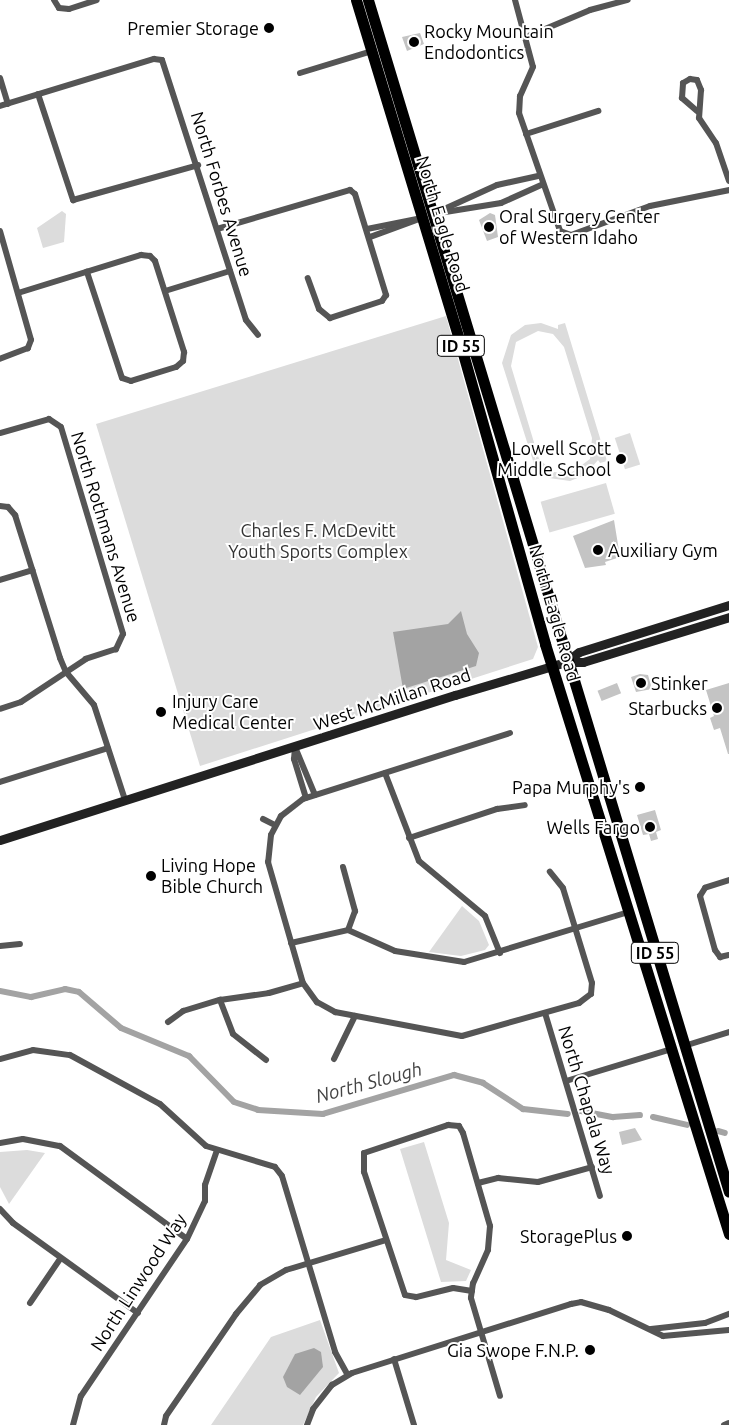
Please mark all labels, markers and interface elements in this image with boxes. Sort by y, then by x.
place label: Premier Storage [127,17,259,39]
place label: Rocky Mountain Endodontics [424,21,554,64]
marker: Premier Storage [263,22,275,34]
marker: Rocky Mountain Endodontics [408,36,420,48]
street label: North Forbes Avenue [187,109,257,279]
street label: North Eagle Road [412,153,474,295]
place label: Oral Surgery Center of Western Idaho [499,206,660,248]
marker: Oral Surgery Center of Western Idaho [483,221,495,233]
road number: ID 55 [436,332,486,360]
street label: North Rothmans Avenue [67,429,145,625]
place label: Lowell Scott Middle School [497,438,611,480]
marker: Lowell Scott Middle School [615,453,627,465]
park label: Charles F. McDevitt Youth Sports Complex [228,520,408,562]
place label: Auxiliary Gym [608,539,718,561]
street label: North Eagle Road [525,542,585,684]
marker: Auxiliary Gym [592,544,604,556]
street label: West McMillan Road [311,663,473,735]
place label: Stinker [651,672,708,694]
marker: Stinker [635,677,647,689]
place label: Injury Care Medical Center [172,691,294,734]
place label: Starbucks [628,697,707,719]
marker: Starbucks [711,702,723,714]
marker: Injury Care Medical Center [154,705,168,719]
place label: Papa Murphy's [512,776,630,798]
marker: Papa Murphy's [634,781,646,793]
place label: Wells Fargo [547,816,640,838]
marker: Wells Fargo [644,821,656,833]
place label: Living Hope Bible Church [161,855,263,898]
marker: Living Hope Bible Church [145,870,157,882]
road number: ID 55 [630,940,680,966]
street label: North Chapala Way [554,1023,620,1177]
water label: North Slough [313,1058,425,1108]
street label: North Linwood Way [86,1209,190,1355]
place label: StoragePlus [520,1225,617,1247]
marker: StoragePlus [621,1230,633,1242]
place label: Gia Swope F.N.P. [447,1339,579,1361]
marker: Gia Swope F.N.P. [583,1343,597,1357]

